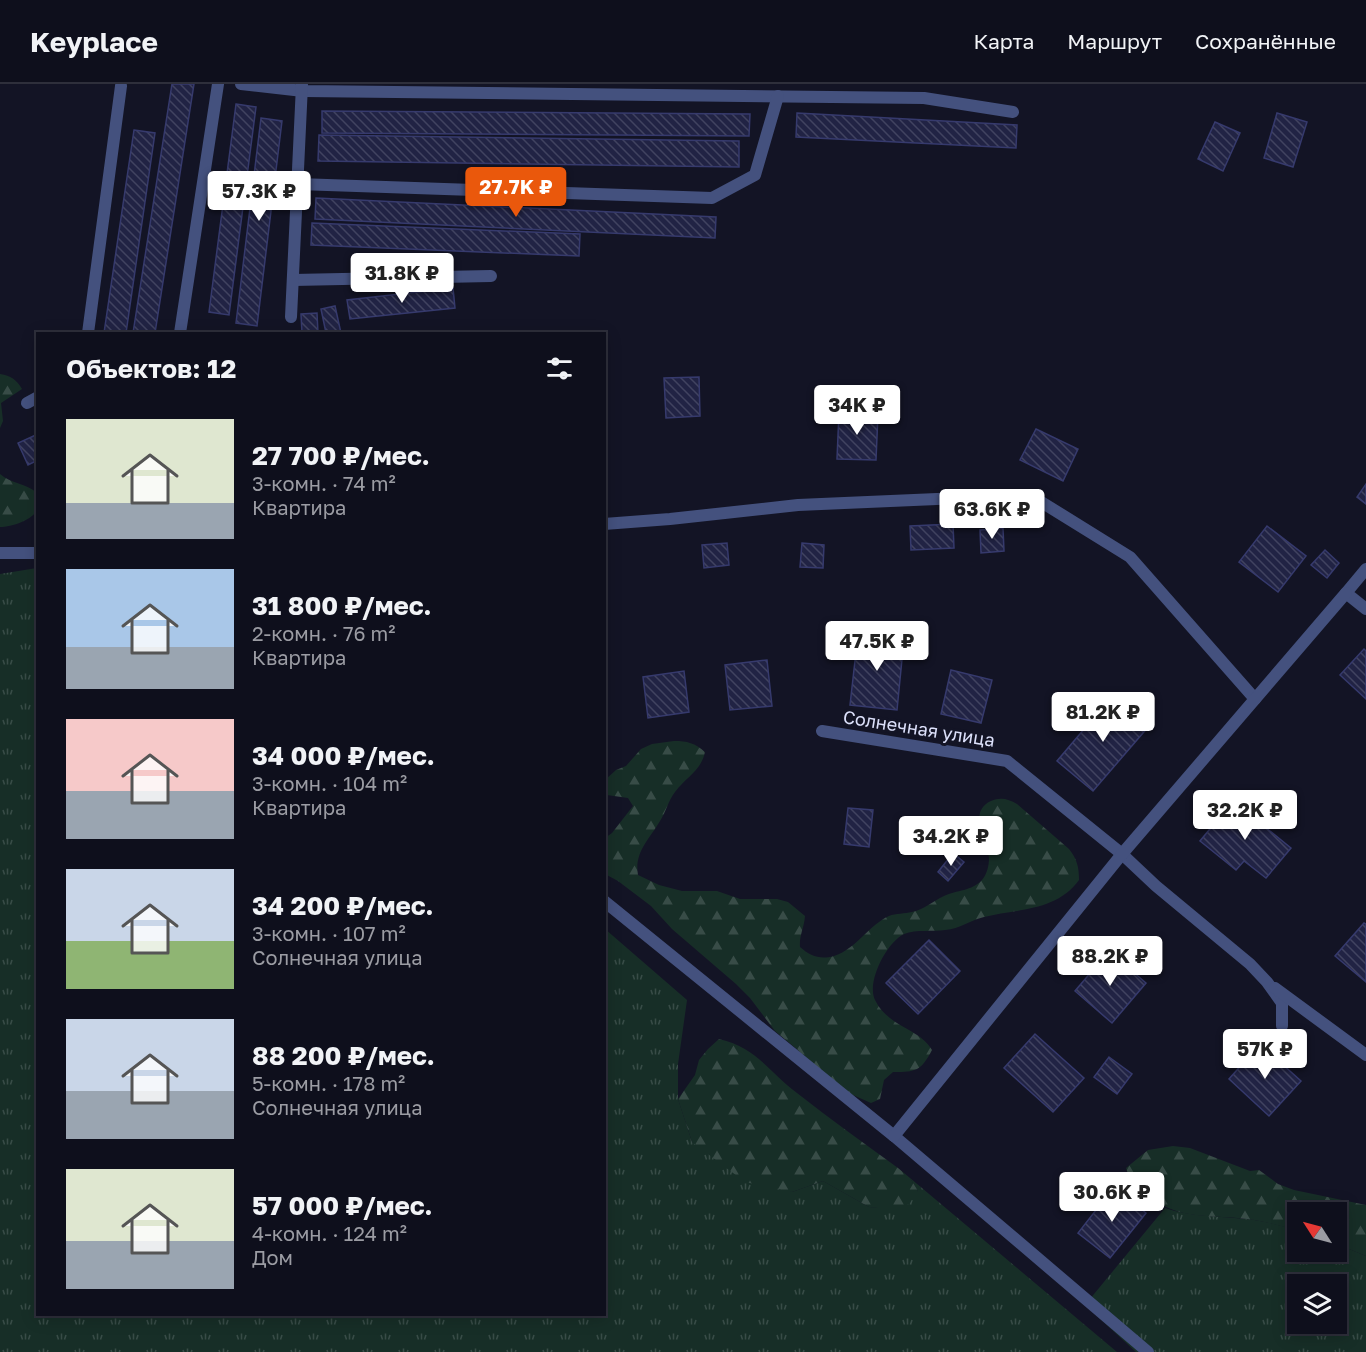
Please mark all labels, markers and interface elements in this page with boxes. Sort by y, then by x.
text: Keyplace [30,25,158,58]
text: Карта [973,28,1034,54]
text: Маршрут [1067,28,1162,54]
text: Сохранённые [1195,28,1336,54]
pin: 27.7K ₽ [461,167,571,218]
pin: 57.3K ₽ [204,171,314,222]
text: 27.7K ₽ [479,174,553,198]
text: 57.3K ₽ [222,178,296,202]
pin: 31.8K ₽ [347,253,457,304]
text: 31.8K ₽ [365,260,439,284]
icon: filters [543,352,576,385]
text: Объектов: 12 [66,353,236,384]
pin: 34K ₽ [815,385,899,436]
text: 34K ₽ [828,392,886,416]
text: 27 700 ₽/мес. [252,440,430,471]
icon: home [114,443,186,515]
text: 3-комн. · 74 m² [252,471,396,495]
pin: 63.6K ₽ [937,489,1047,540]
text: Квартира [252,495,346,519]
text: 63.6K ₽ [954,496,1031,520]
text: 31 800 ₽/мес. [252,590,432,621]
icon: home [114,593,186,665]
text: 2-комн. · 76 m² [252,621,396,645]
pin: 47.5K ₽ [822,621,932,672]
text: 47.5K ₽ [840,628,915,652]
text: Квартира [252,645,346,669]
pin: 81.2K ₽ [1048,692,1158,743]
text: 81.2K ₽ [1066,699,1140,723]
street label: Солнечная улица [841,705,997,751]
text: 34 000 ₽/мес. [252,740,435,771]
icon: home [114,743,186,815]
text: 3-комн. · 104 m² [252,771,407,795]
pin: 32.2K ₽ [1190,790,1300,841]
text: Квартира [252,795,346,819]
text: 32.2K ₽ [1207,797,1283,821]
pin: 34.2K ₽ [896,816,1006,867]
text: 34.2K ₽ [913,823,989,847]
text: 34 200 ₽/мес. [252,890,434,921]
icon: home [114,893,186,965]
text: 3-комн. · 107 m² [252,921,406,945]
pin: 88.2K ₽ [1055,936,1165,987]
text: 88.2K ₽ [1071,943,1149,967]
text: Солнечная улица [252,945,423,969]
pin: 57K ₽ [1223,1029,1307,1080]
text: 57K ₽ [1237,1036,1293,1060]
text: 88 200 ₽/мес. [252,1040,435,1071]
icon: home [114,1043,186,1115]
text: 5-комн. · 178 m² [252,1071,405,1095]
text: Солнечная улица [252,1095,423,1119]
pin: 30.6K ₽ [1057,1172,1167,1223]
text: 30.6K ₽ [1073,1179,1151,1203]
text: 57 000 ₽/мес. [252,1190,433,1221]
icon: home [114,1193,186,1265]
north arrow [1287,1202,1347,1262]
map controls [1287,1202,1347,1334]
text: 4-комн. · 124 m² [252,1221,407,1245]
text: Дом [252,1245,293,1269]
button: layers [1287,1274,1347,1334]

